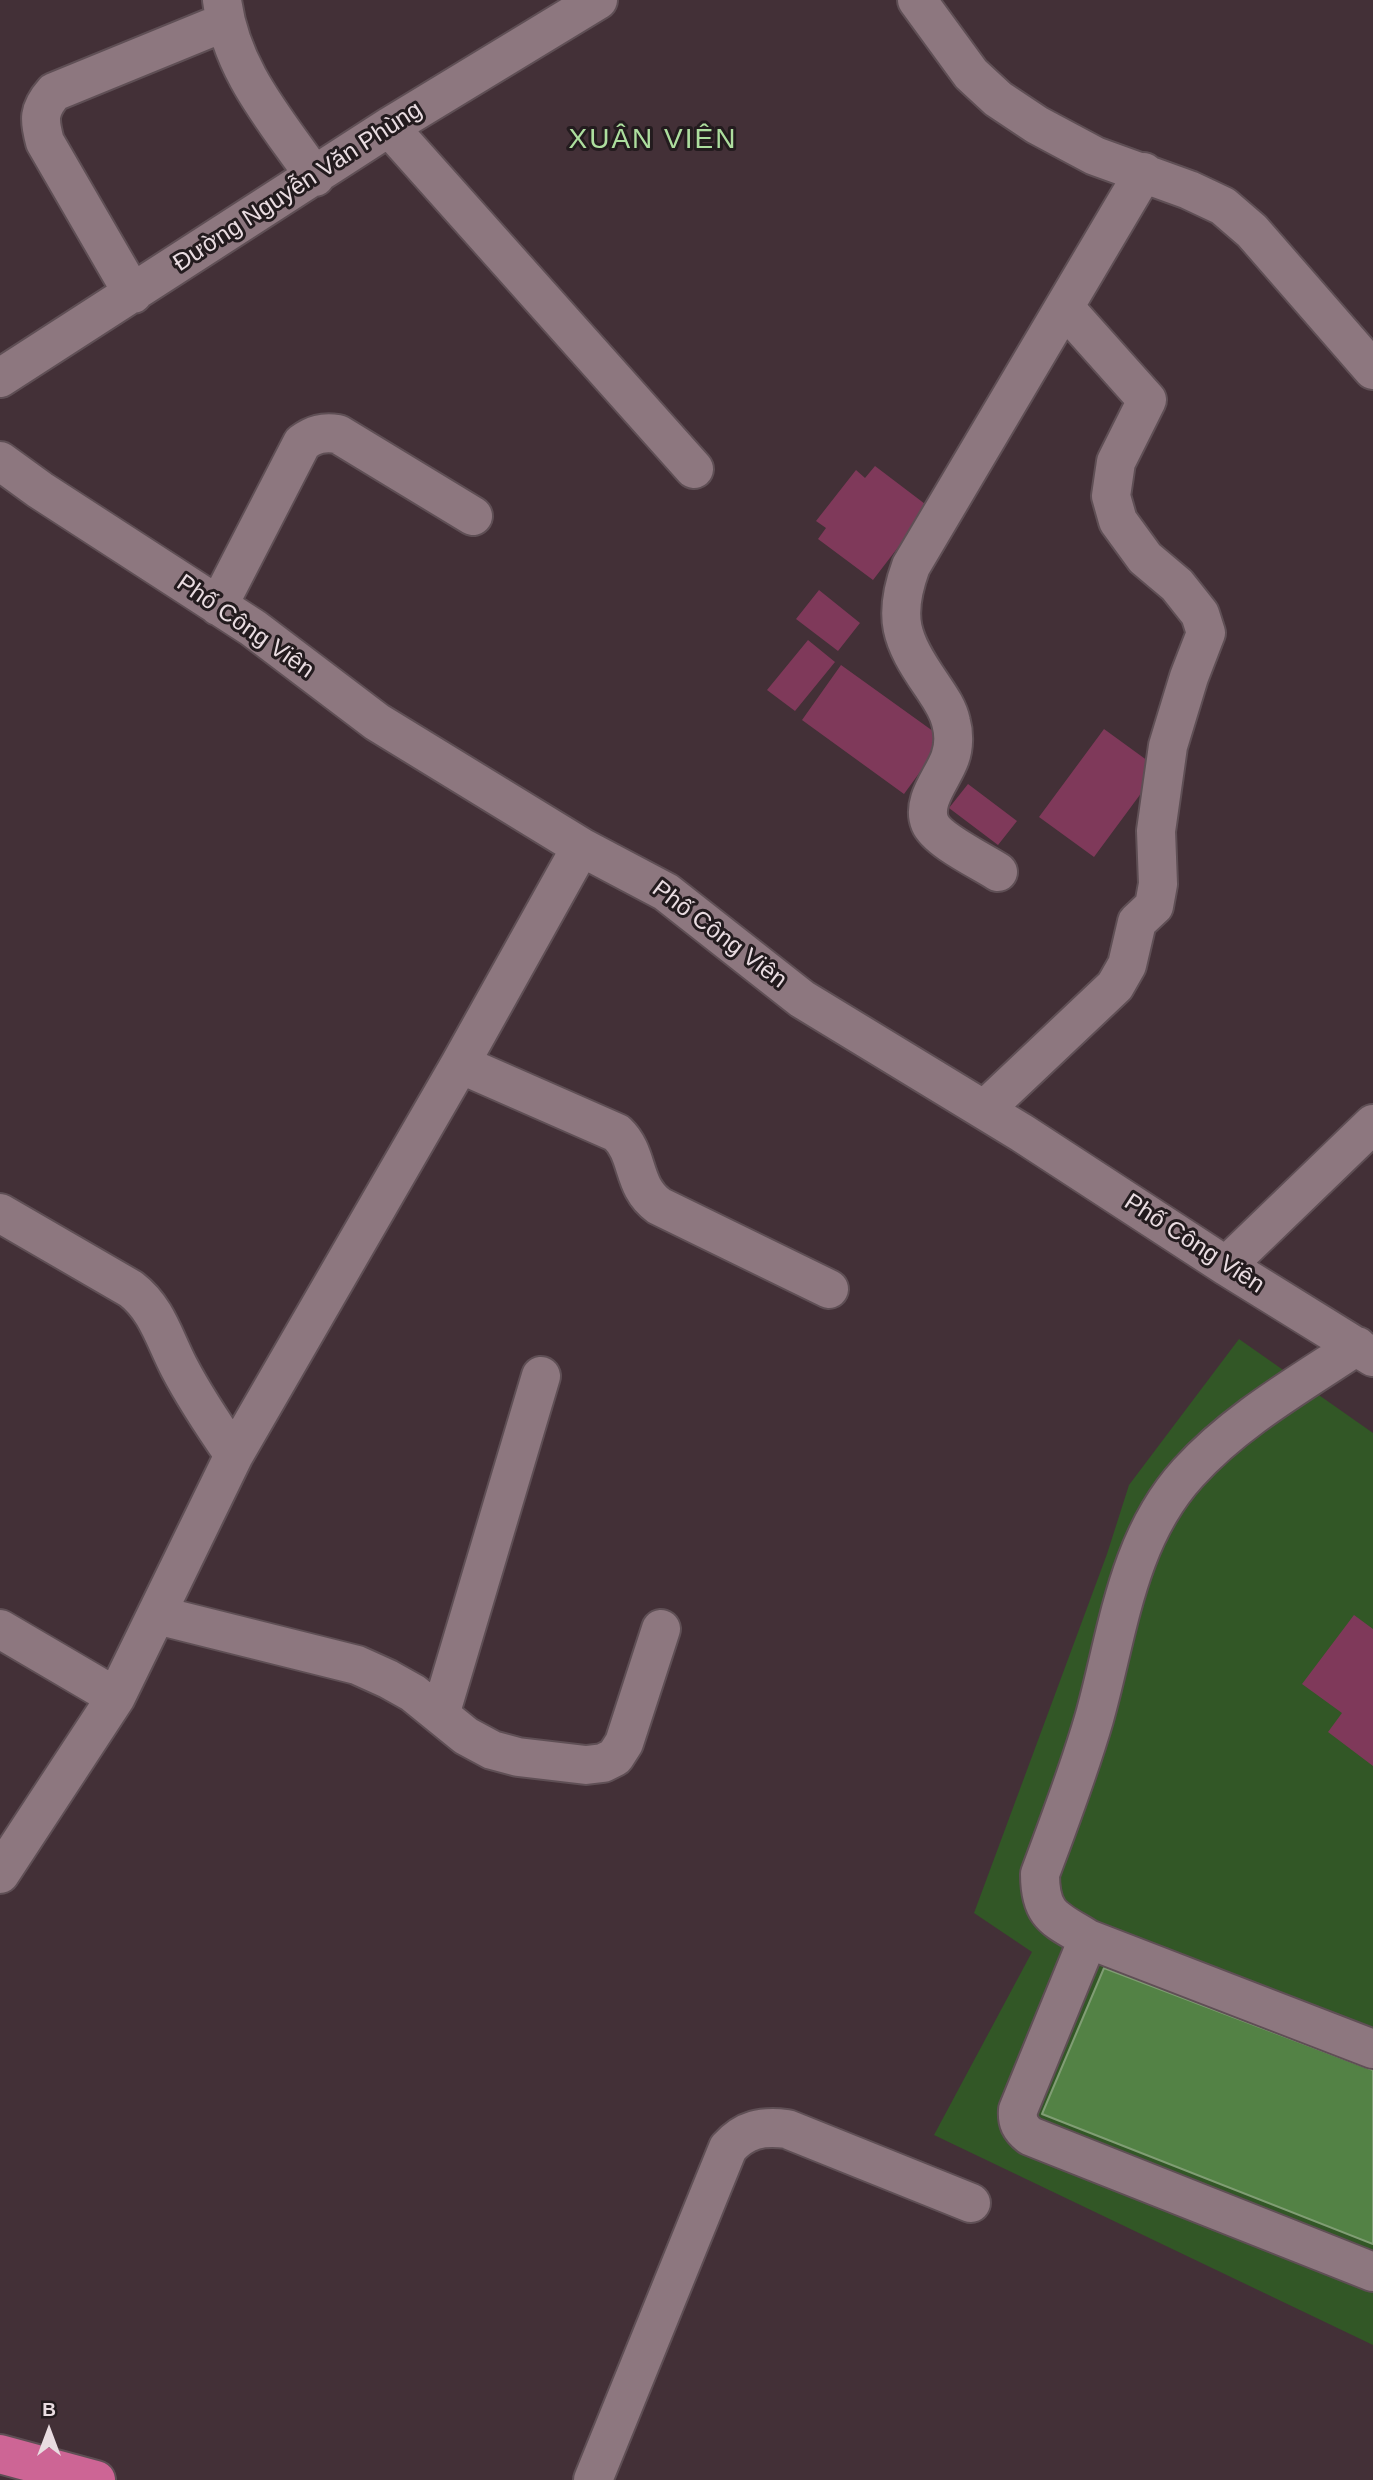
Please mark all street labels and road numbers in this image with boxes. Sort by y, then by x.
street label: Đường Nguyễn Văn Phùng [168,96,428,278]
street label: Phố Công Viên [171,569,319,685]
street label: Phố Công Viên [646,875,792,995]
street label: Phố Công Viên [1119,1188,1269,1300]

